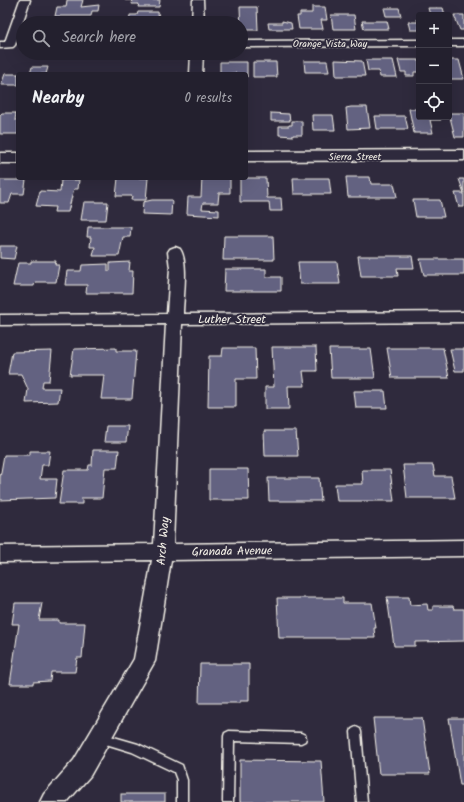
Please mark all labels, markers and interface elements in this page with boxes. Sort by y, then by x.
map controls [416,12,452,120]
button: + [416,12,452,48]
search box [16,16,248,60]
text: Search here [62,26,136,50]
icon: search [30,27,52,49]
street label: Orange Vista Way [293,36,368,52]
button: − [416,48,452,84]
button: locate [416,84,452,120]
text: Nearby [32,85,84,112]
text: 0 results [185,88,232,109]
street label: Sierra Street [329,149,382,165]
street label: Luther Street [198,310,266,329]
street label: Arch Way [152,516,175,566]
street label: Granada Avenue [191,541,273,562]

